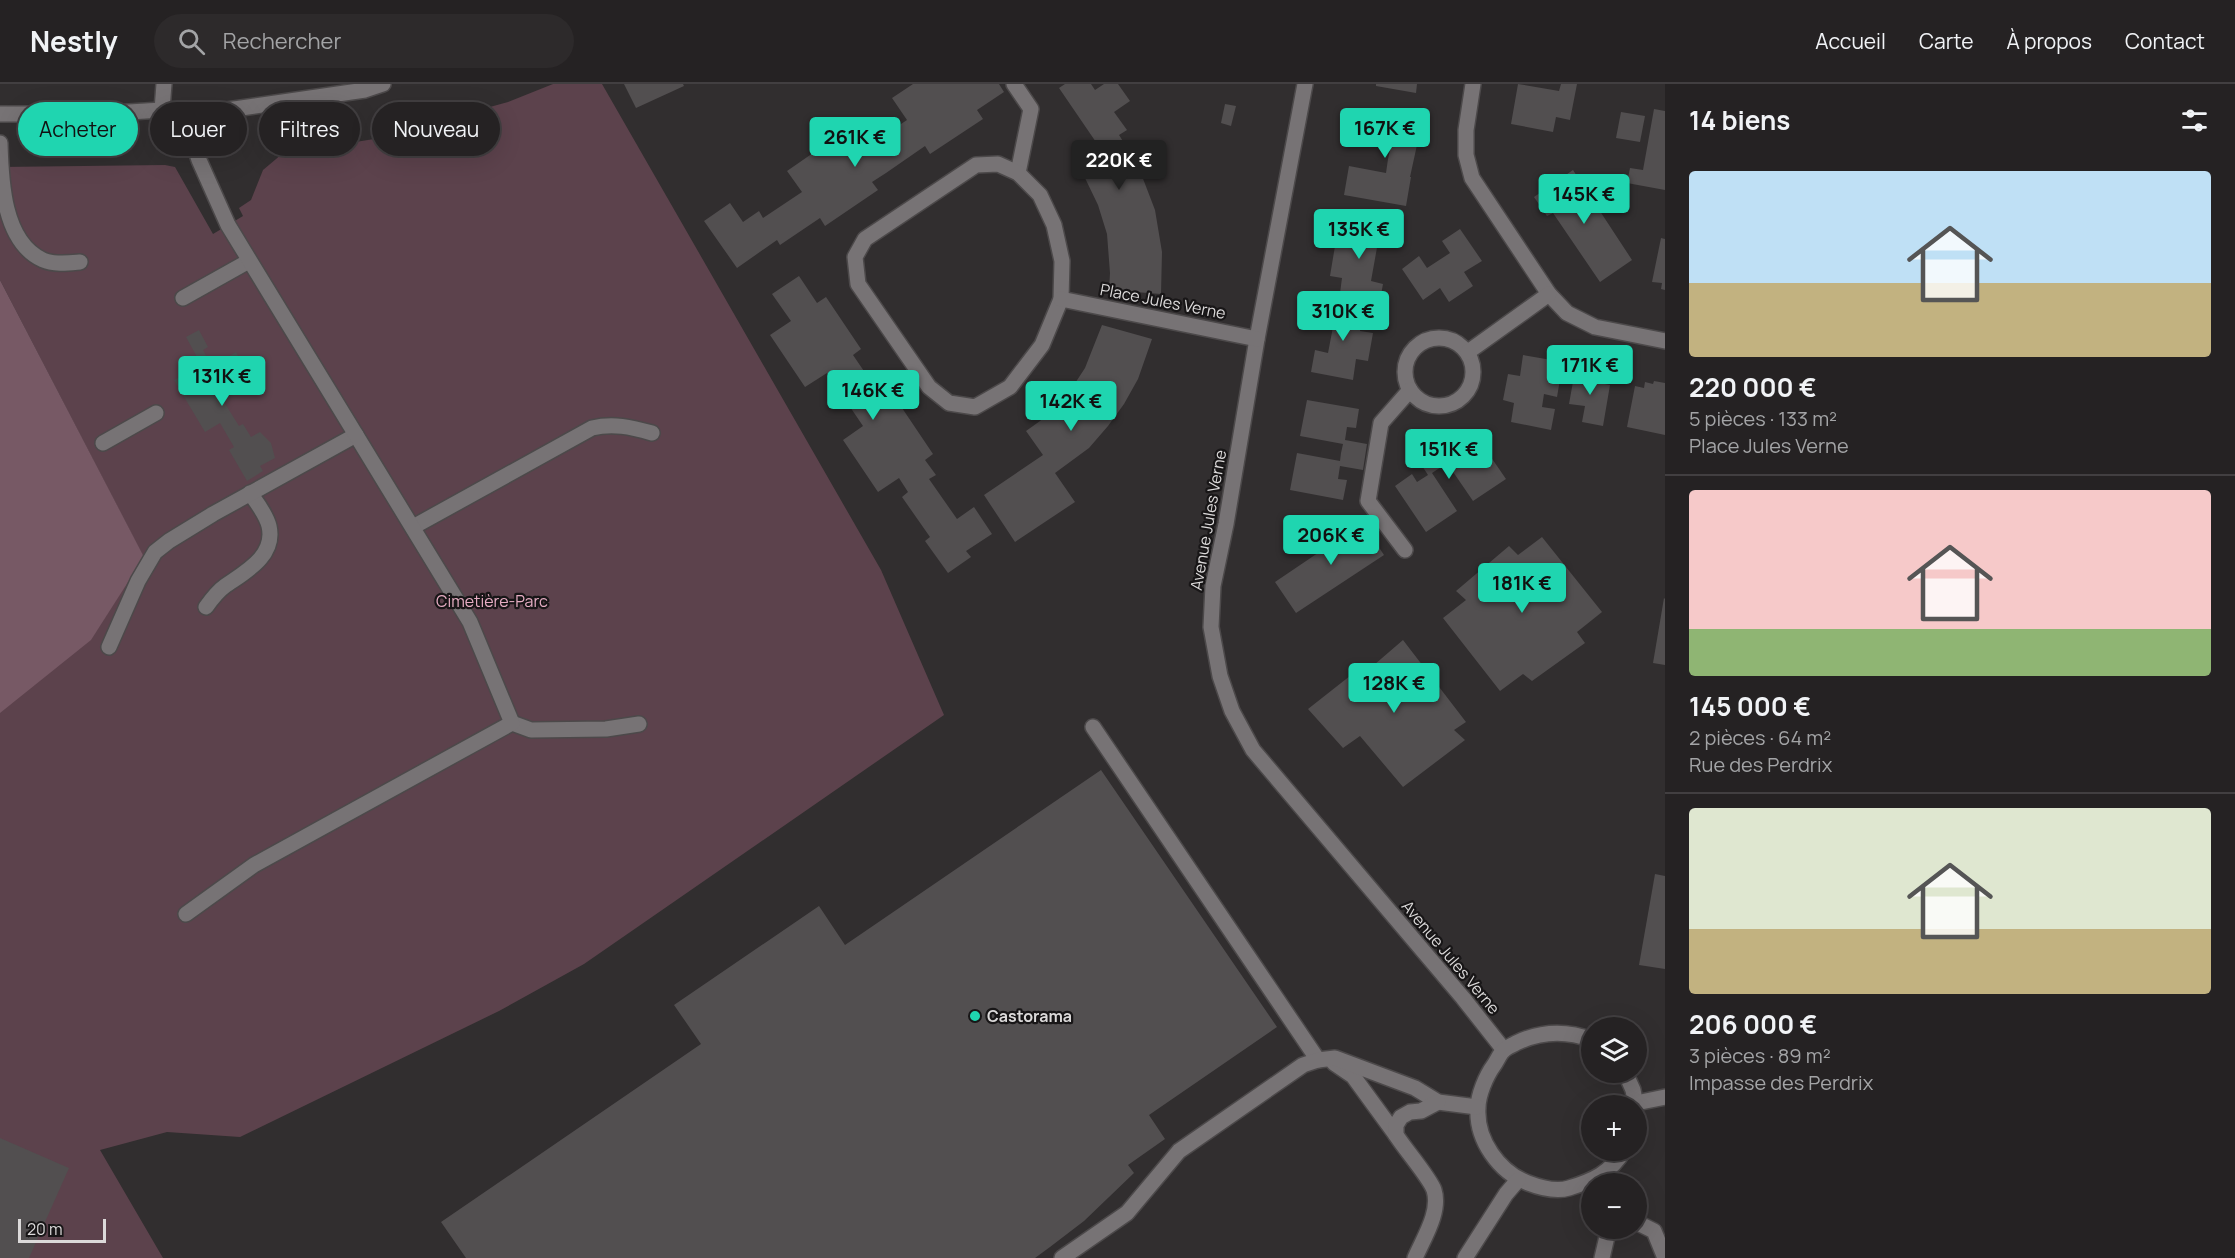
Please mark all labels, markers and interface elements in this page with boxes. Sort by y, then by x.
search box [154,14,574,68]
text: Nestly [30,22,118,60]
icon: search [175,25,208,58]
text: Rechercher [223,26,341,56]
text: Accueil [1815,27,1886,55]
text: Carte [1919,27,1973,55]
text: À propos [2006,27,2092,55]
text: Contact [2125,27,2205,55]
chip: Acheter [18,102,138,156]
chip: Louer [150,102,247,156]
chip: Filtres [259,102,360,156]
chip: Nouveau [372,102,500,156]
text: 14 biens [1689,102,1790,138]
icon: filters [2178,104,2211,137]
pin: 167K € [1336,108,1434,159]
text: 167K € [1354,114,1416,141]
pin: 261K € [806,117,904,168]
text: 261K € [824,123,887,150]
pin: 220K € [1070,140,1168,191]
text: 220K € [1085,146,1153,173]
pin: 145K € [1535,174,1633,225]
text: 145K € [1553,180,1615,207]
pin: 135K € [1310,209,1408,260]
icon: home [1896,210,2004,318]
text: 135K € [1328,215,1390,242]
street label: Place Jules Verne [1098,278,1228,324]
pin: 310K € [1294,291,1392,342]
text: 310K € [1311,297,1375,324]
pin: 171K € [1541,345,1639,396]
text: 171K € [1561,351,1619,378]
pin: 131K € [173,356,271,407]
text: 131K € [192,362,252,389]
text: 220 000 € [1689,369,1817,405]
pin: 146K € [824,370,922,421]
text: 146K € [841,376,905,403]
pin: 142K € [1022,381,1120,432]
text: 142K € [1039,387,1103,414]
text: 5 pièces · 133 m² [1689,405,1837,432]
pin: 151K € [1400,429,1498,480]
text: Place Jules Verne [1689,432,1849,459]
text: 151K € [1419,435,1479,462]
street label: Avenue Jules Verne [1185,448,1231,592]
pin: 206K € [1282,515,1380,566]
text: 206K € [1297,521,1365,548]
icon: home [1896,529,2004,637]
pin: 181K € [1473,563,1571,614]
text: 181K € [1492,569,1552,596]
park label: Cimetière-Parc [436,590,548,612]
pin: 128K € [1345,663,1443,714]
text: 128K € [1362,669,1426,696]
text: 145 000 € [1689,688,1811,724]
text: 2 pièces · 64 m² [1689,724,1831,751]
text: Rue des Perdrix [1689,751,1832,778]
icon: home [1896,847,2004,955]
street label: Avenue Jules Verne [1397,895,1505,1019]
place label: Castorama [987,1005,1072,1027]
text: 206 000 € [1689,1006,1817,1042]
marker: Castorama [968,1009,982,1023]
map controls [1581,1017,1647,1239]
button: layers [1581,1017,1647,1083]
text: 3 pièces · 89 m² [1689,1042,1831,1069]
text: Impasse des Perdrix [1689,1069,1873,1096]
button: + [1581,1095,1647,1161]
button: − [1581,1173,1647,1239]
scale bar [18,1216,106,1244]
text: 20 m [27,1218,63,1240]

